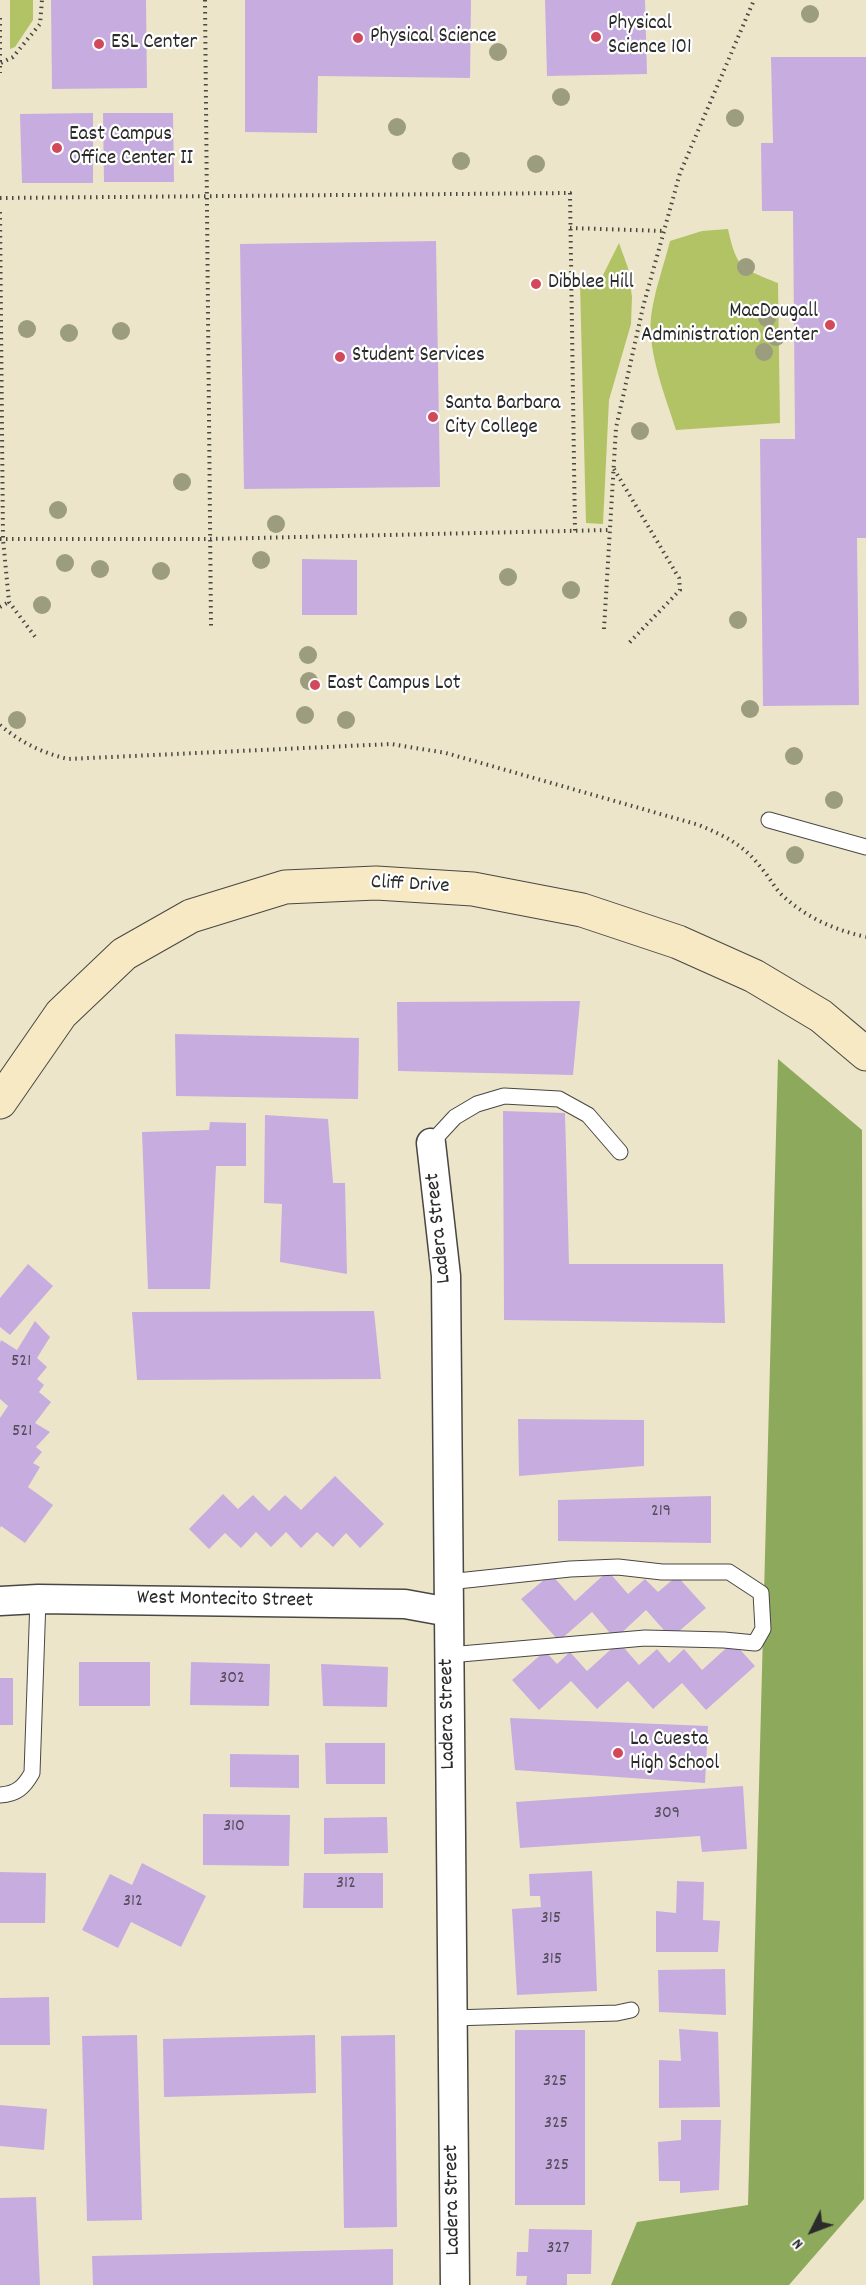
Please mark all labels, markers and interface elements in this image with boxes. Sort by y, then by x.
place label: Physical Science 101 [608,12,692,62]
place label: Physical Science [370,25,497,51]
marker: Physical Science 101 [589,30,603,44]
place label: ESL Center [111,31,197,57]
marker: Physical Science [351,31,365,45]
marker: ESL Center [92,37,106,51]
place label: East Campus Office Center II [69,123,193,173]
marker: East Campus Office Center II [50,141,64,155]
place label: Dibblee Hill [548,271,634,297]
marker: Dibblee Hill [529,277,543,291]
place label: MacDougall Administration Center [641,300,818,350]
marker: MacDougall Administration Center [823,318,837,332]
place label: Student Services [352,344,485,370]
marker: Student Services [333,350,347,364]
place label: Santa Barbara City College [445,392,560,442]
marker: Santa Barbara City College [426,410,440,424]
place label: East Campus Lot [327,672,460,698]
marker: East Campus Lot [308,678,322,692]
street label: Cliff Drive [370,871,450,901]
street label: Ladera Street [422,1171,458,1285]
house number: 521 [11,1352,31,1374]
house number: 521 [12,1422,32,1444]
house number: 219 [651,1502,671,1524]
street label: West Montecito Street [137,1587,313,1615]
street label: Ladera Street [435,1658,463,1770]
house number: 302 [219,1669,245,1691]
place label: La Cuesta High School [630,1728,719,1778]
marker: La Cuesta High School [611,1746,625,1760]
house number: 309 [654,1804,680,1826]
house number: 310 [223,1817,245,1839]
house number: 312 [336,1874,356,1896]
house number: 312 [123,1892,143,1914]
house number: 315 [541,1909,561,1931]
house number: 315 [542,1950,562,1972]
house number: 325 [543,2072,567,2094]
house number: 325 [544,2114,568,2136]
street label: Ladera Street [440,2144,468,2256]
house number: 325 [545,2156,569,2178]
north arrow [782,2201,842,2261]
text: N [787,2233,809,2254]
house number: 327 [547,2239,569,2261]

